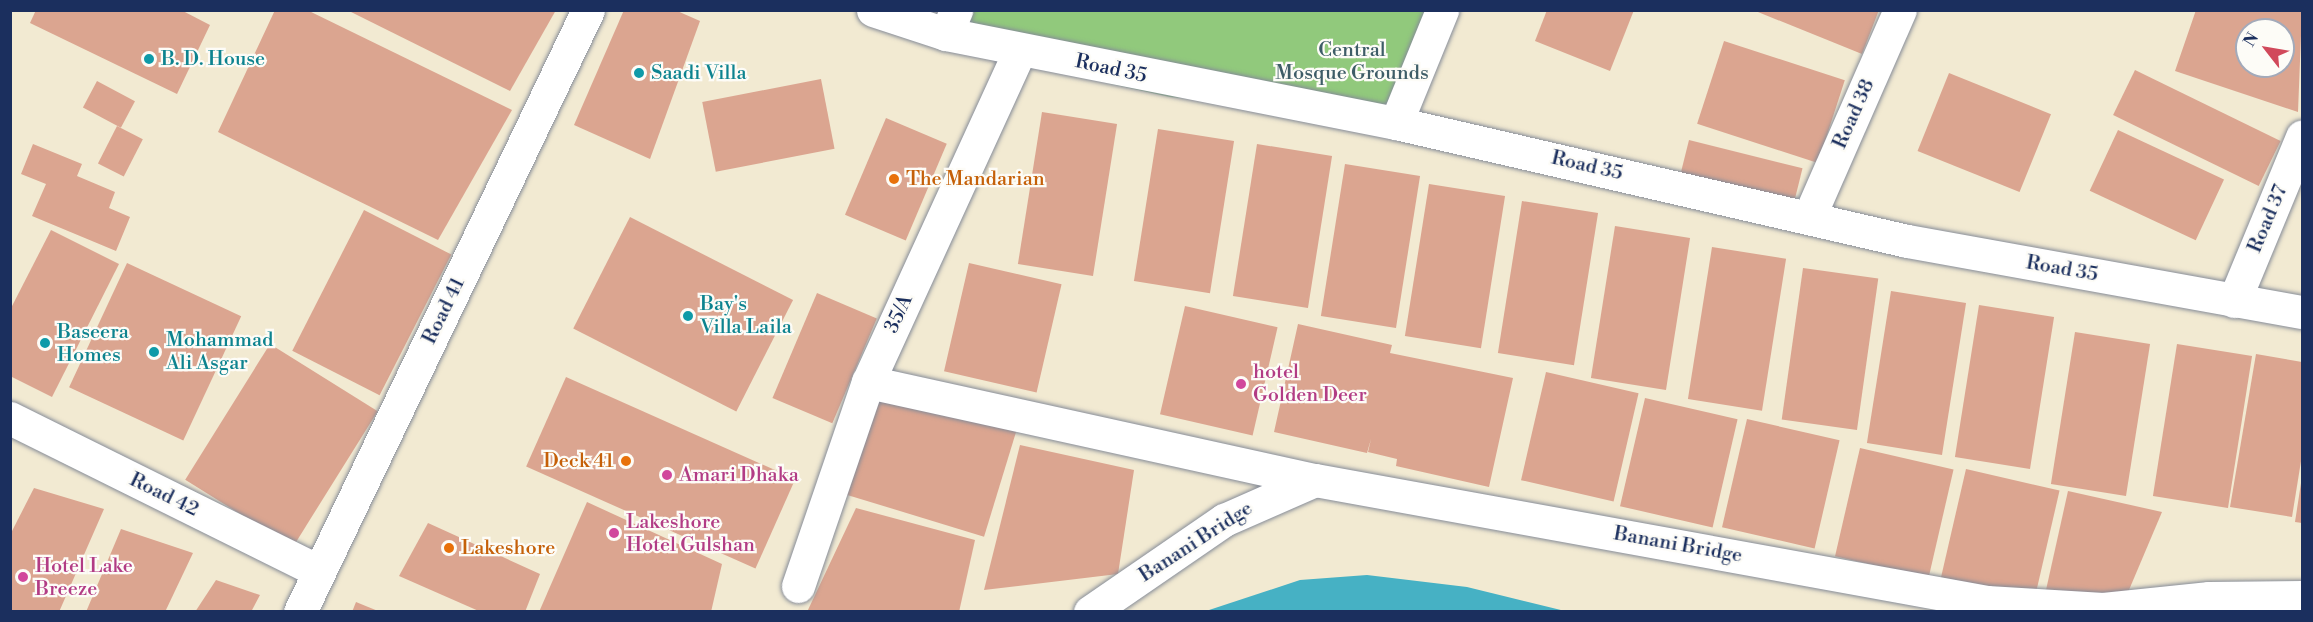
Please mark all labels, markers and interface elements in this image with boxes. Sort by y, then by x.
north arrow [2235,18,2295,78]
text: N [2239,29,2263,50]
park label: Central Mosque Grounds [1275,38,1429,85]
place label: B. D. House [161,47,265,71]
street label: Road 35 [1073,50,1149,88]
marker: B. D. House [142,52,156,66]
place label: Saadi Villa [651,61,747,85]
marker: Saadi Villa [632,66,646,80]
street label: Road 38 [1828,75,1880,153]
street label: Road 35 [1549,146,1625,186]
place label: The Mandarian [906,167,1045,191]
marker: The Mandarian [887,172,901,186]
street label: Road 37 [2243,182,2293,256]
street label: Road 35 [2024,251,2100,287]
street label: Road 41 [418,274,470,348]
street label: 35/A [880,291,918,337]
place label: Bay's Villa Laila [700,292,792,339]
marker: Bay's Villa Laila [681,309,695,323]
place label: Baseera Homes [57,320,129,367]
place label: Mohammad Ali Asgar [166,328,273,375]
marker: Baseera Homes [38,336,52,350]
marker: Mohammad Ali Asgar [147,345,161,359]
place label: hotel Golden Deer [1253,360,1367,407]
marker: hotel Golden Deer [1234,377,1248,391]
place label: Deck 41 [543,449,614,473]
marker: Deck 41 [619,454,633,468]
place label: Amari Dhaka [679,463,799,487]
street label: Road 42 [126,468,202,522]
marker: Amari Dhaka [660,468,674,482]
street label: Banani Bridge [1135,496,1257,588]
place label: Lakeshore Hotel Gulshan [626,510,755,557]
street label: Banani Bridge [1612,522,1744,568]
marker: Lakeshore Hotel Gulshan [607,526,621,540]
place label: Lakeshore [461,536,555,560]
marker: Lakeshore [442,541,456,555]
place label: Hotel Lake Breeze [35,554,133,601]
marker: Hotel Lake Breeze [16,570,30,584]

